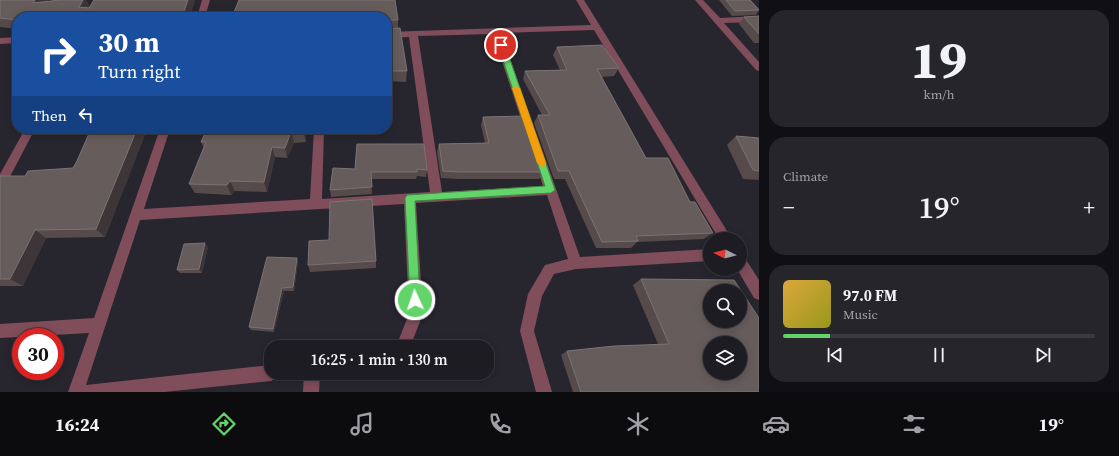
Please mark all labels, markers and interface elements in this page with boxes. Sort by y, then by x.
text: 30 m [98,23,160,61]
text: 19 [911,24,967,95]
icon: right [32,28,84,80]
pin [484,28,518,62]
icon: arrive [490,34,512,56]
text: Turn right [98,59,180,84]
text: km/h [924,86,954,103]
icon: left [75,104,97,126]
text: Then [32,105,67,126]
text: Climate [783,168,828,185]
text: 19° [918,187,960,228]
text: − [783,192,795,222]
text: + [1083,192,1095,222]
north arrow [703,232,747,276]
map controls [703,232,747,380]
position arrow [394,279,436,321]
button: search [703,284,747,328]
text: 97.0 FM [843,285,897,306]
text: Music [843,306,878,323]
speed limit sign: 30 [12,328,64,380]
button: layers [703,336,747,380]
icon: previous [824,344,846,366]
icon: pause [928,344,950,366]
icon: next [1032,344,1054,366]
text: 16:25 · 1 min · 130 m [311,349,447,370]
icon: directions [210,410,238,438]
icon: music [348,410,376,438]
icon: phone [486,410,514,438]
icon: climate [624,410,652,438]
icon: car [762,410,790,438]
icon: filters [900,410,928,438]
text: 16:24 [55,412,100,437]
text: 19° [1038,412,1064,437]

